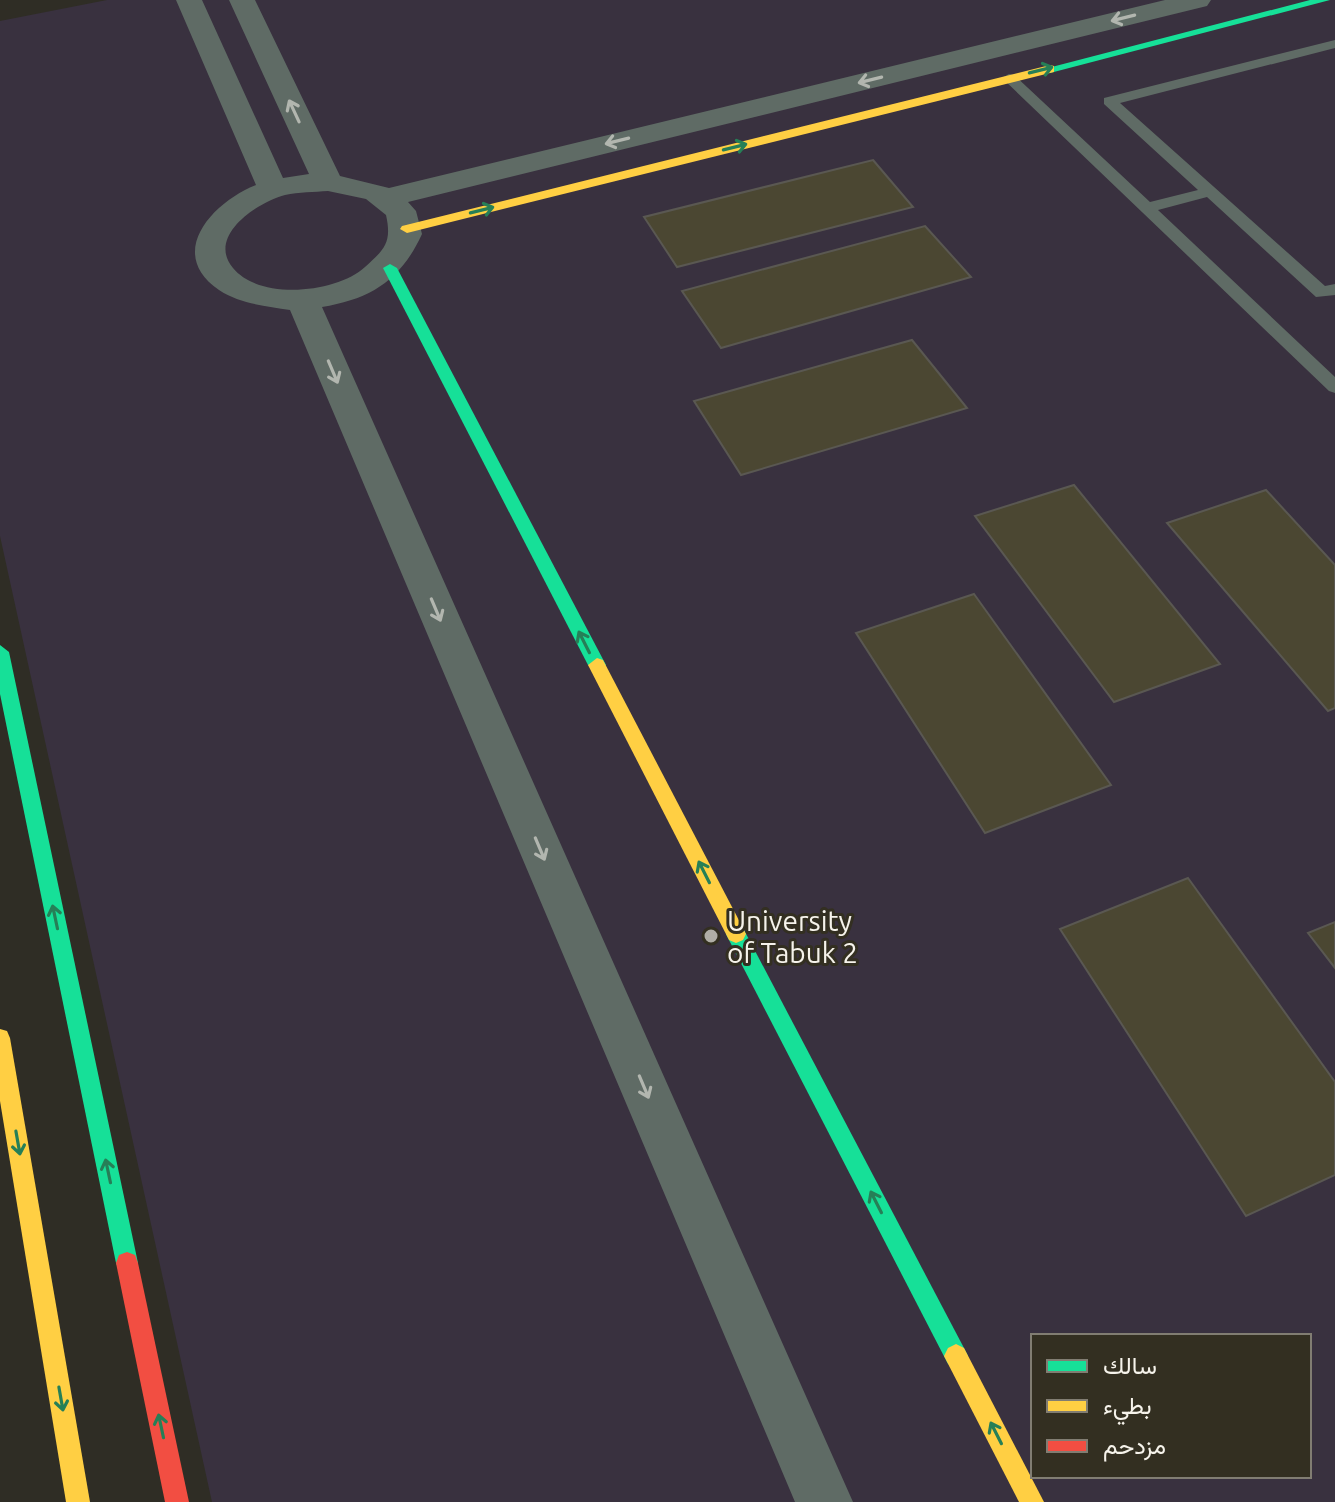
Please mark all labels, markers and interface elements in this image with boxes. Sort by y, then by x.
one-way arrow [1110,12,1136,27]
one-way arrow [1028,62,1054,77]
one-way arrow [858,73,883,88]
one-way arrow [286,100,301,124]
one-way arrow [605,135,631,150]
one-way arrow [721,138,747,153]
one-way arrow [469,201,495,216]
one-way arrow [326,359,341,384]
one-way arrow [430,597,445,622]
one-way arrow [576,630,592,654]
one-way arrow [533,837,548,861]
one-way arrow [696,861,712,885]
one-way arrow [47,904,62,930]
place label: University of Tabuk 2 [727,905,858,968]
marker: University of Tabuk 2 [702,927,720,945]
one-way arrow [637,1074,652,1099]
one-way arrow [11,1130,26,1155]
one-way arrow [100,1159,115,1184]
one-way arrow [868,1191,884,1215]
legend [1031,1334,1311,1478]
text: سالك [1103,1352,1157,1379]
one-way arrow [54,1386,69,1411]
text: بطيء [1103,1392,1152,1425]
one-way arrow [153,1413,168,1439]
one-way arrow [988,1421,1004,1445]
text: مزدحم [1103,1432,1166,1462]

